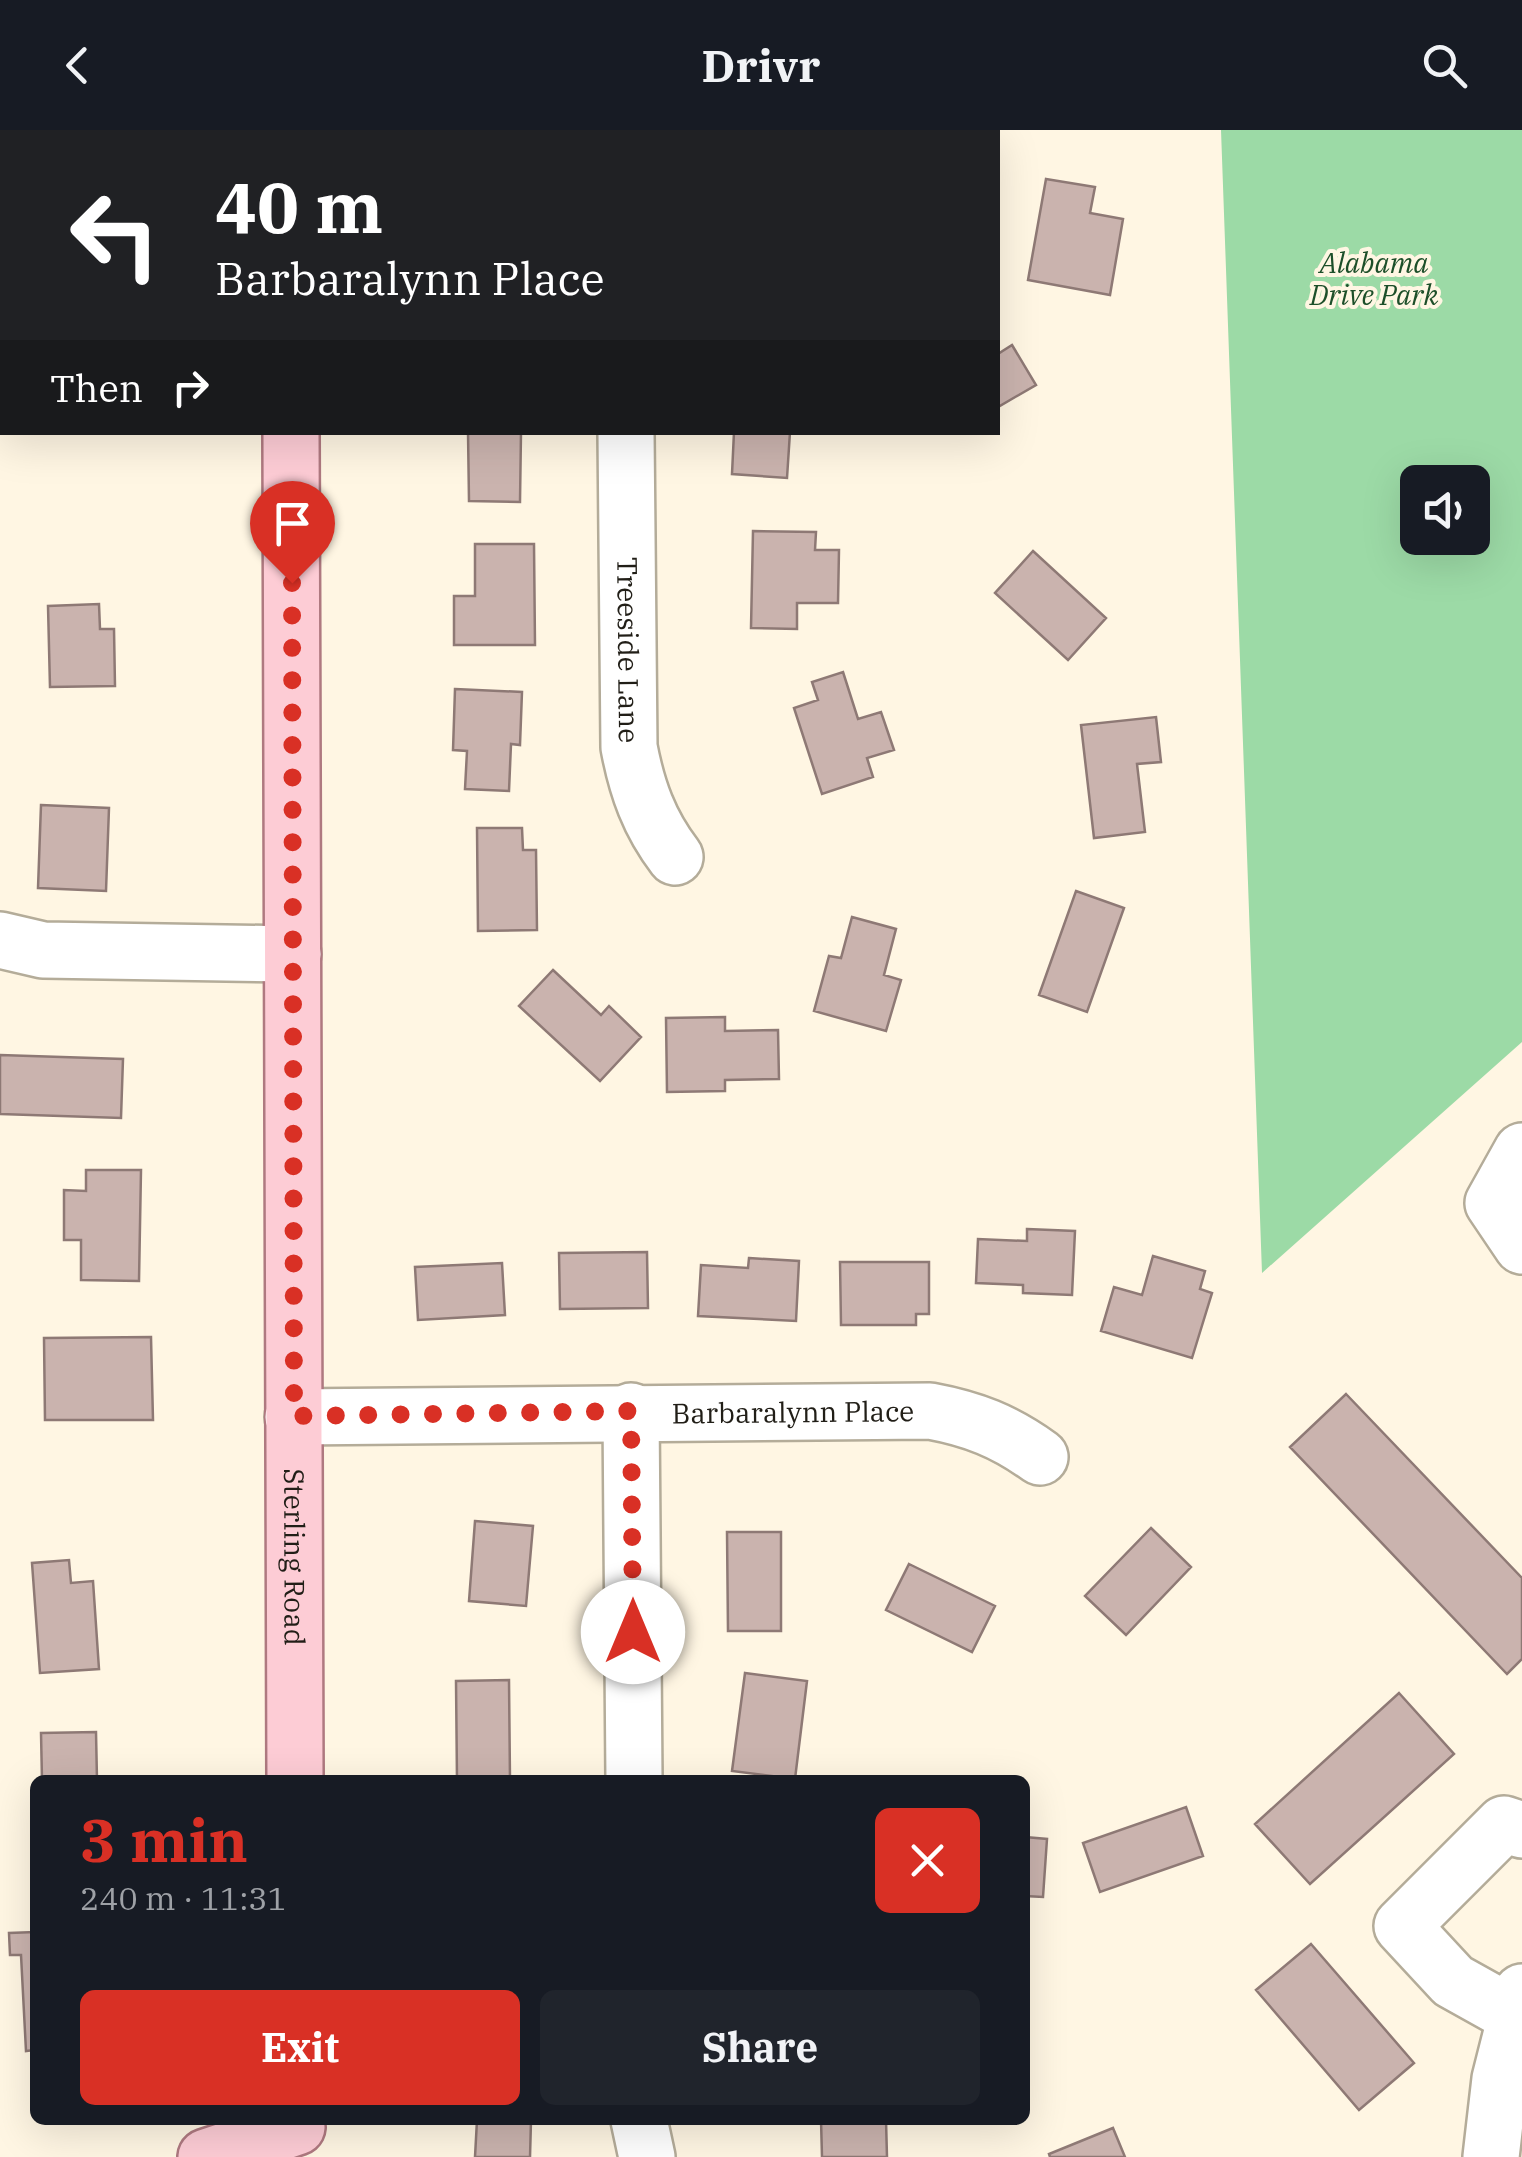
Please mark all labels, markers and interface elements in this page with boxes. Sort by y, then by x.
text: Drivr [702,36,820,94]
icon: back [50,38,105,93]
icon: search [1417,38,1472,93]
text: 40 m [215,161,383,252]
icon: left [50,170,180,300]
park label: Alabama Drive Park [1309,244,1438,313]
text: Barbaralynn Place [215,249,605,307]
icon: right [163,360,218,415]
text: Then [50,363,143,412]
map controls [1400,465,1490,555]
button: sound [1400,465,1490,555]
pin [250,481,335,584]
icon: arrive [265,496,320,551]
street label: Treeside Lane [609,557,648,743]
street label: Barbaralynn Place [672,1392,914,1431]
street label: Sterling Road [276,1468,314,1646]
position arrow [581,1580,685,1684]
text: 3 min [80,1800,248,1879]
button: close [875,1808,980,1913]
text: 240 m · 11:31 [80,1877,287,1919]
button: Exit [80,1990,520,2105]
button: Share [540,1990,980,2105]

